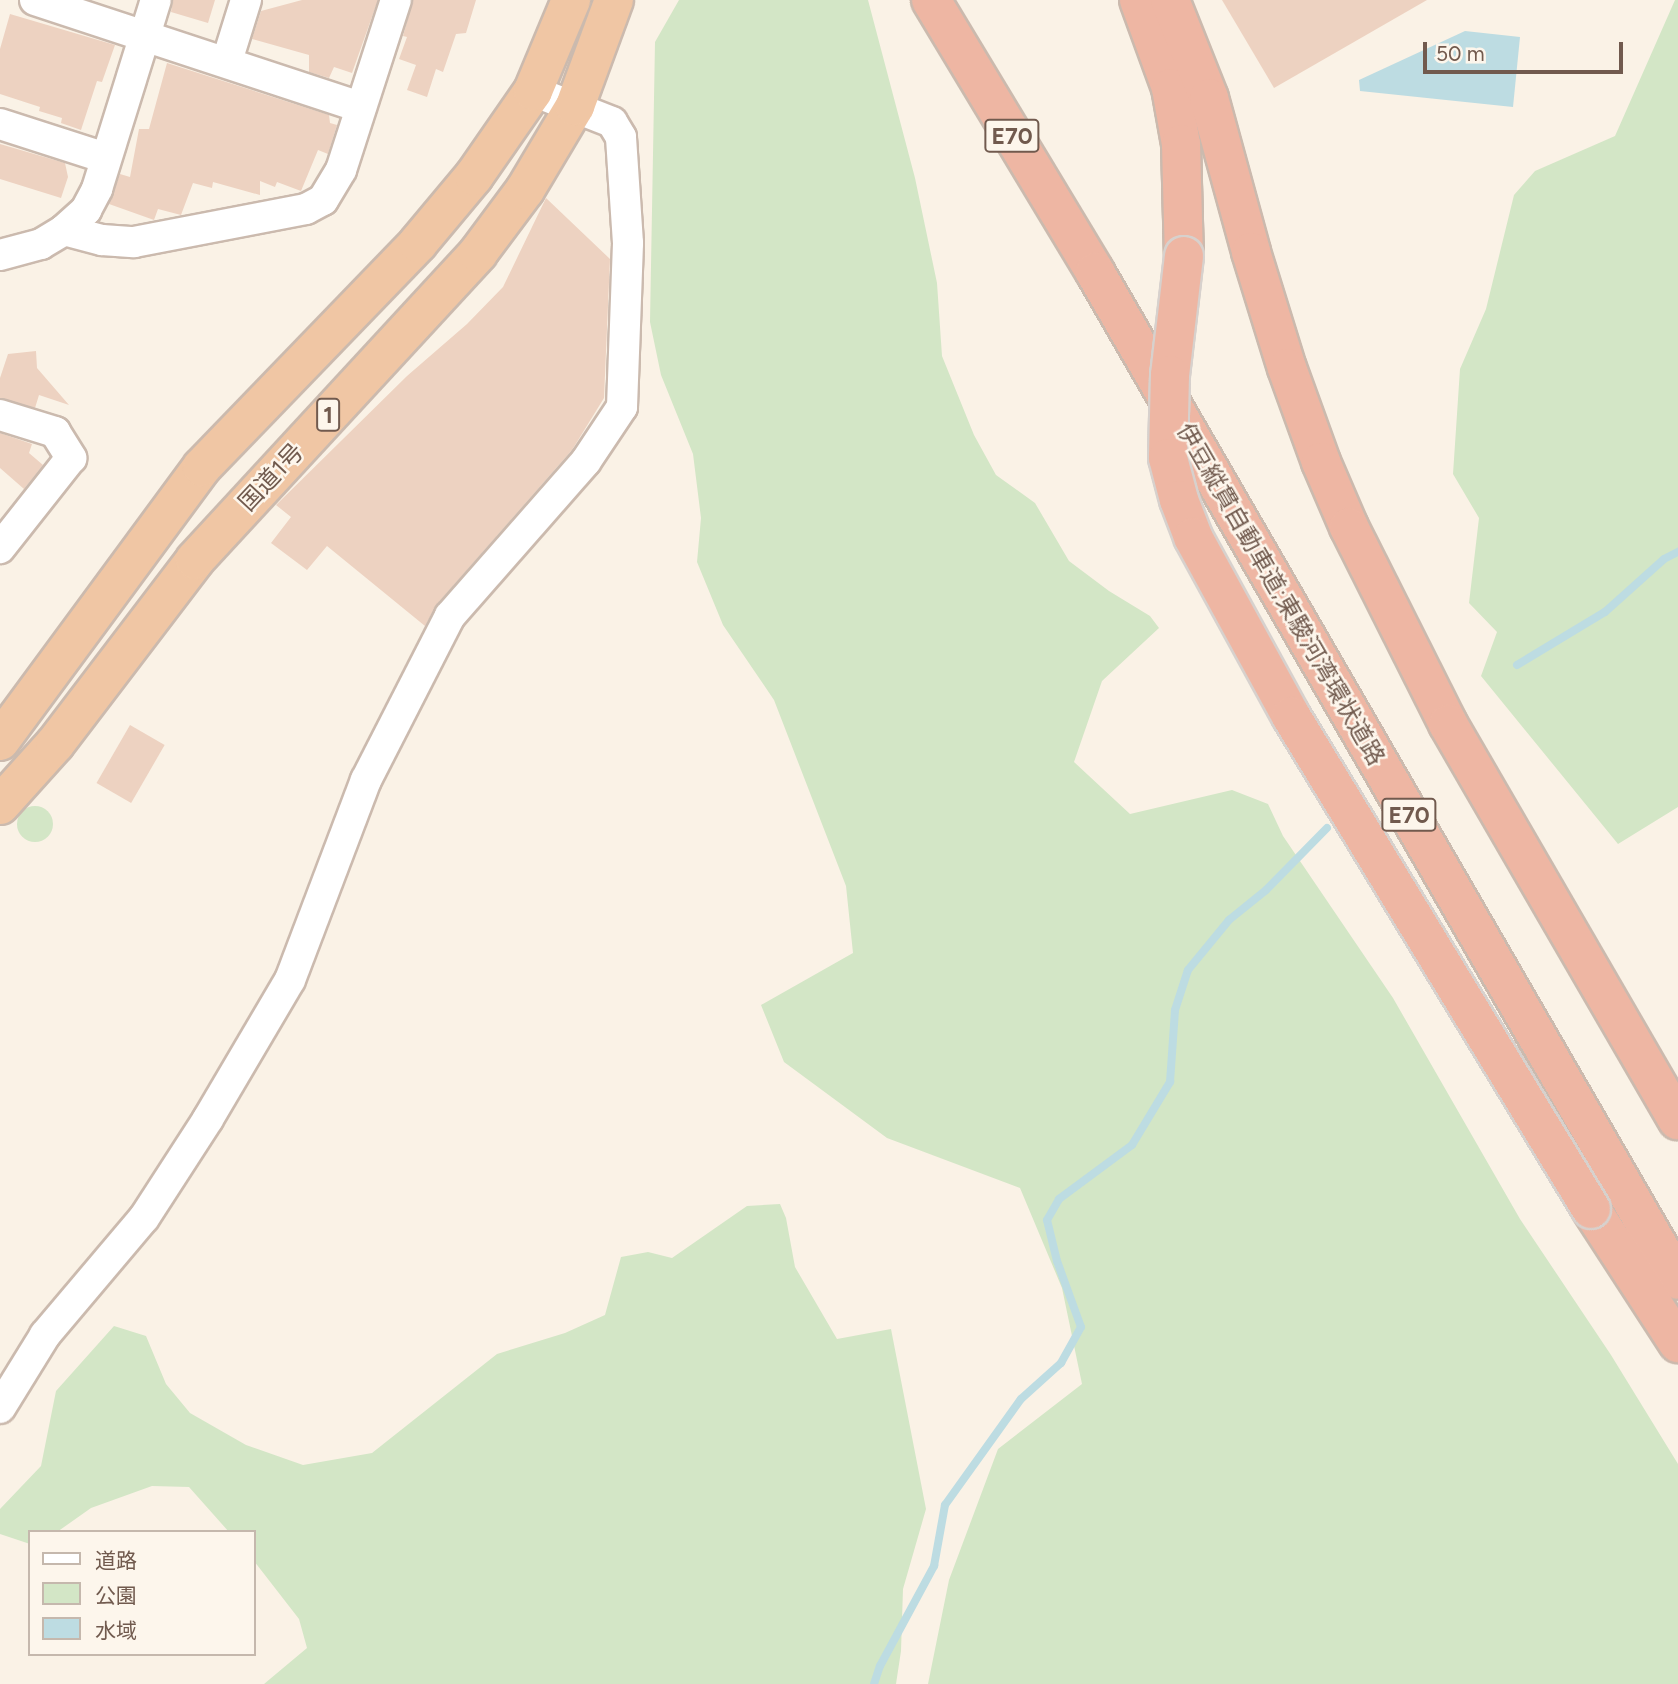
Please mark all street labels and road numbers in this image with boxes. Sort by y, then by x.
road number: E70 [984,116,1040,155]
road number: 1 [316,396,340,434]
street label: 伊豆縦貫自動車道;東駿河湾環状道路 [1171,418,1391,770]
street label: 国道1号 [233,437,309,517]
road number: E70 [1381,796,1437,834]

